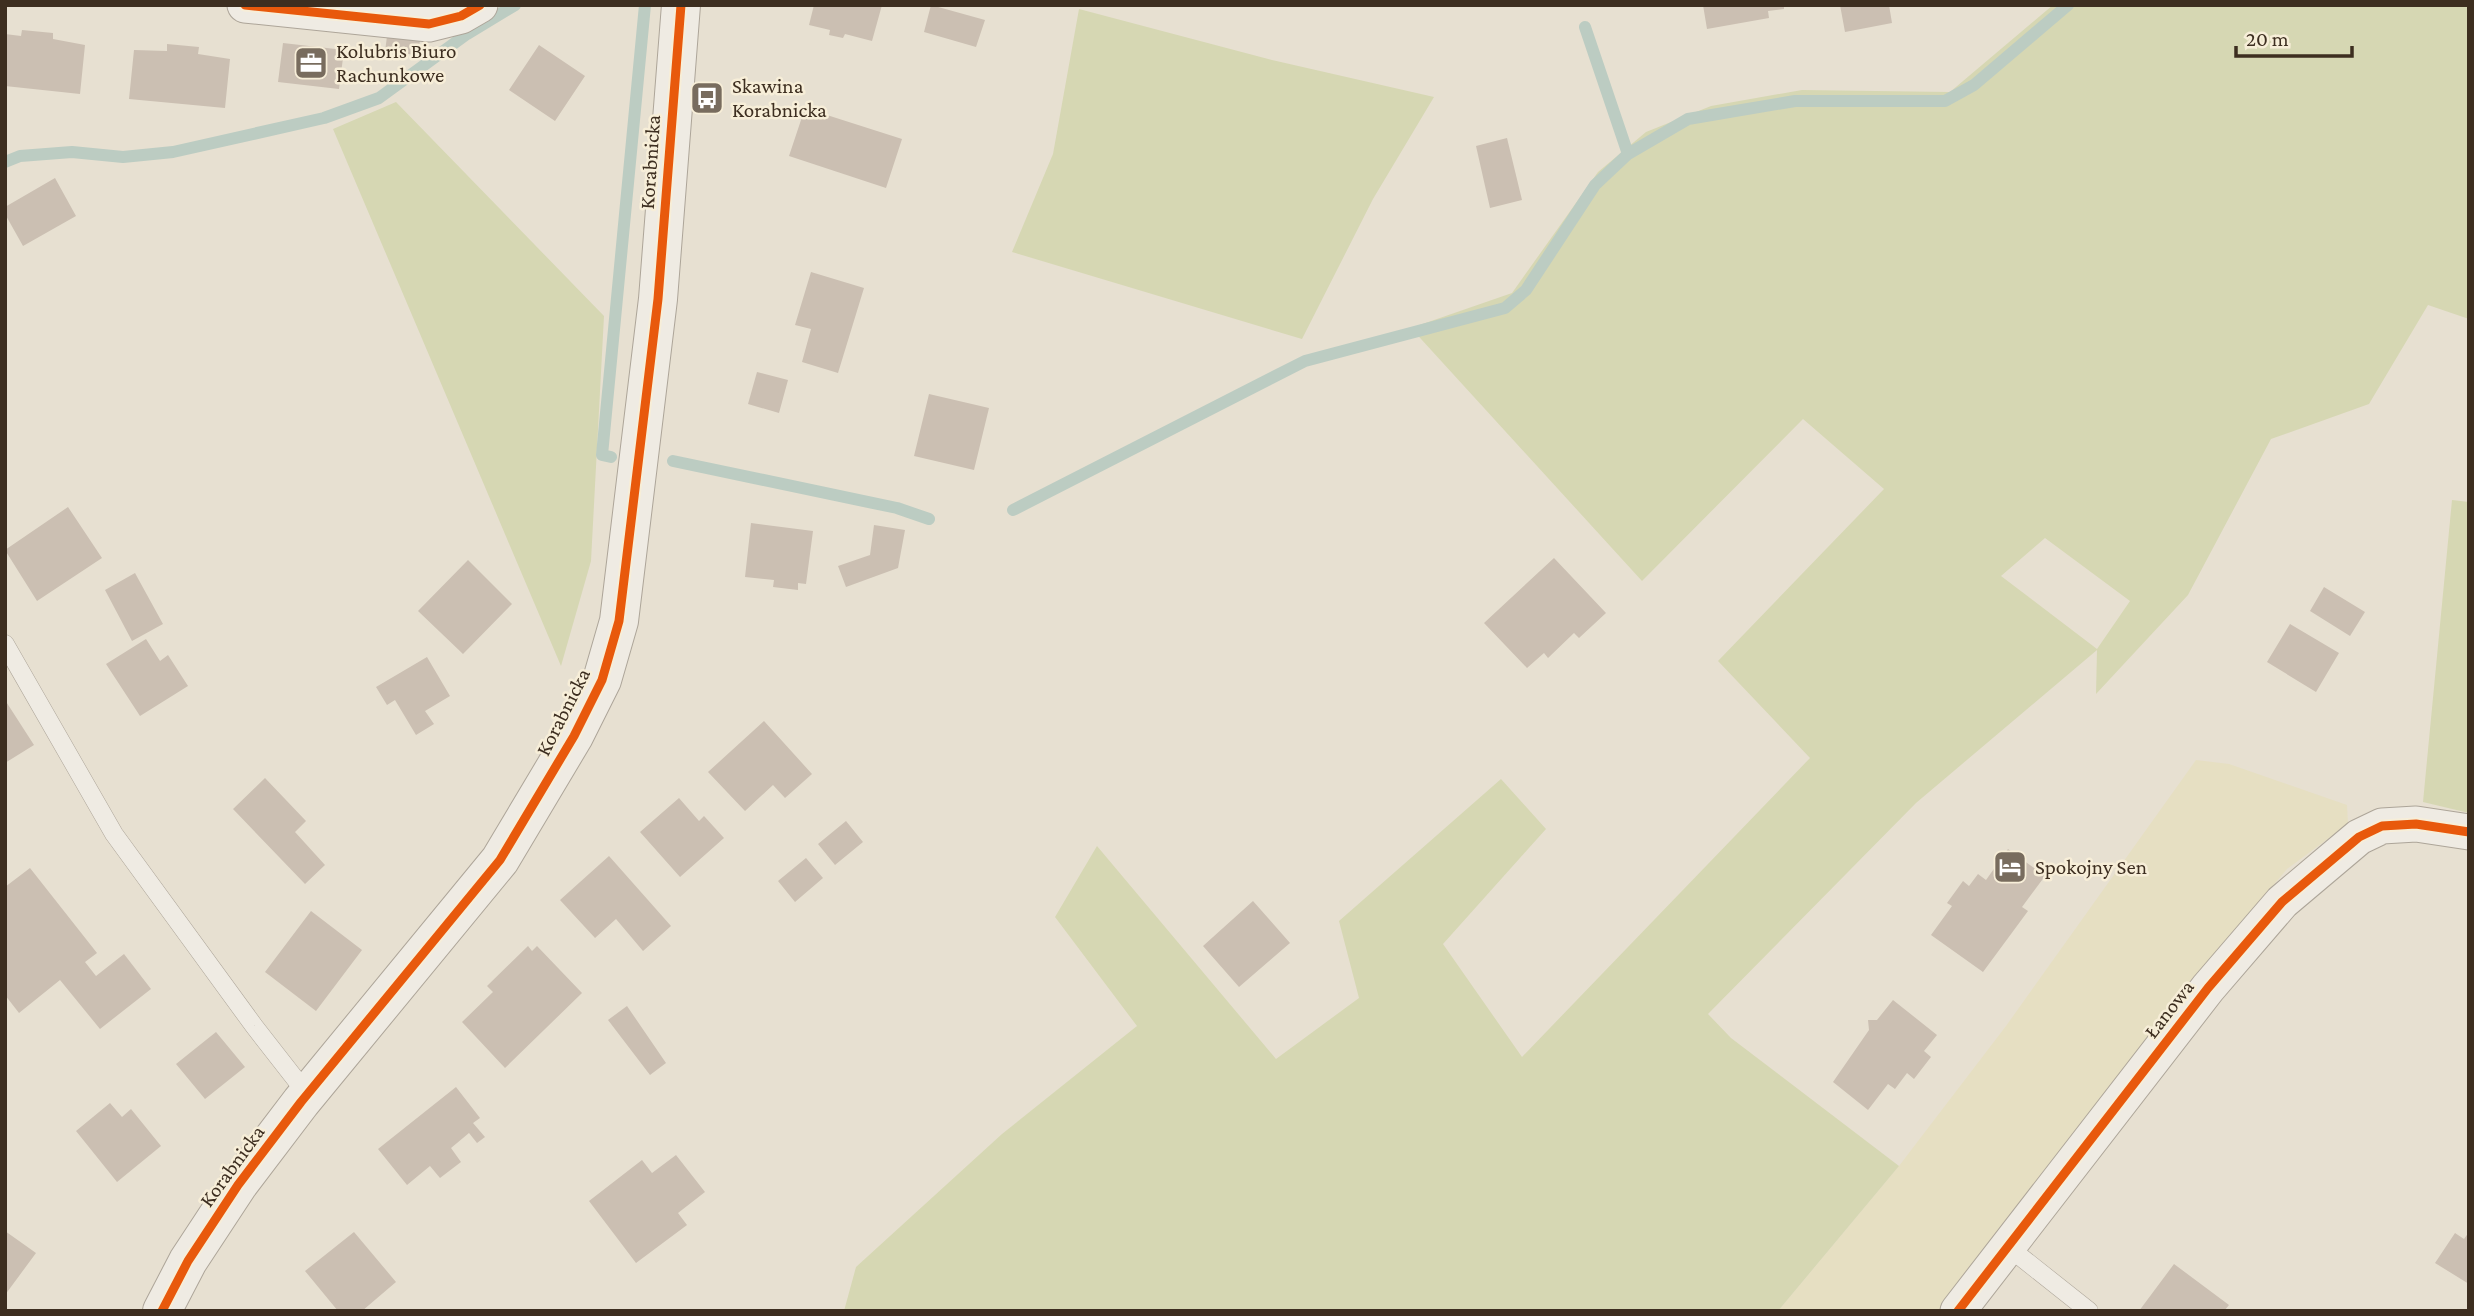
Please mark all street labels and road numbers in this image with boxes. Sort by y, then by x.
street label: Korabnicka [635,114,665,210]
street label: Korabnicka [531,664,595,760]
street label: Łanowa [2139,975,2199,1043]
street label: Korabnicka [194,1120,270,1211]

